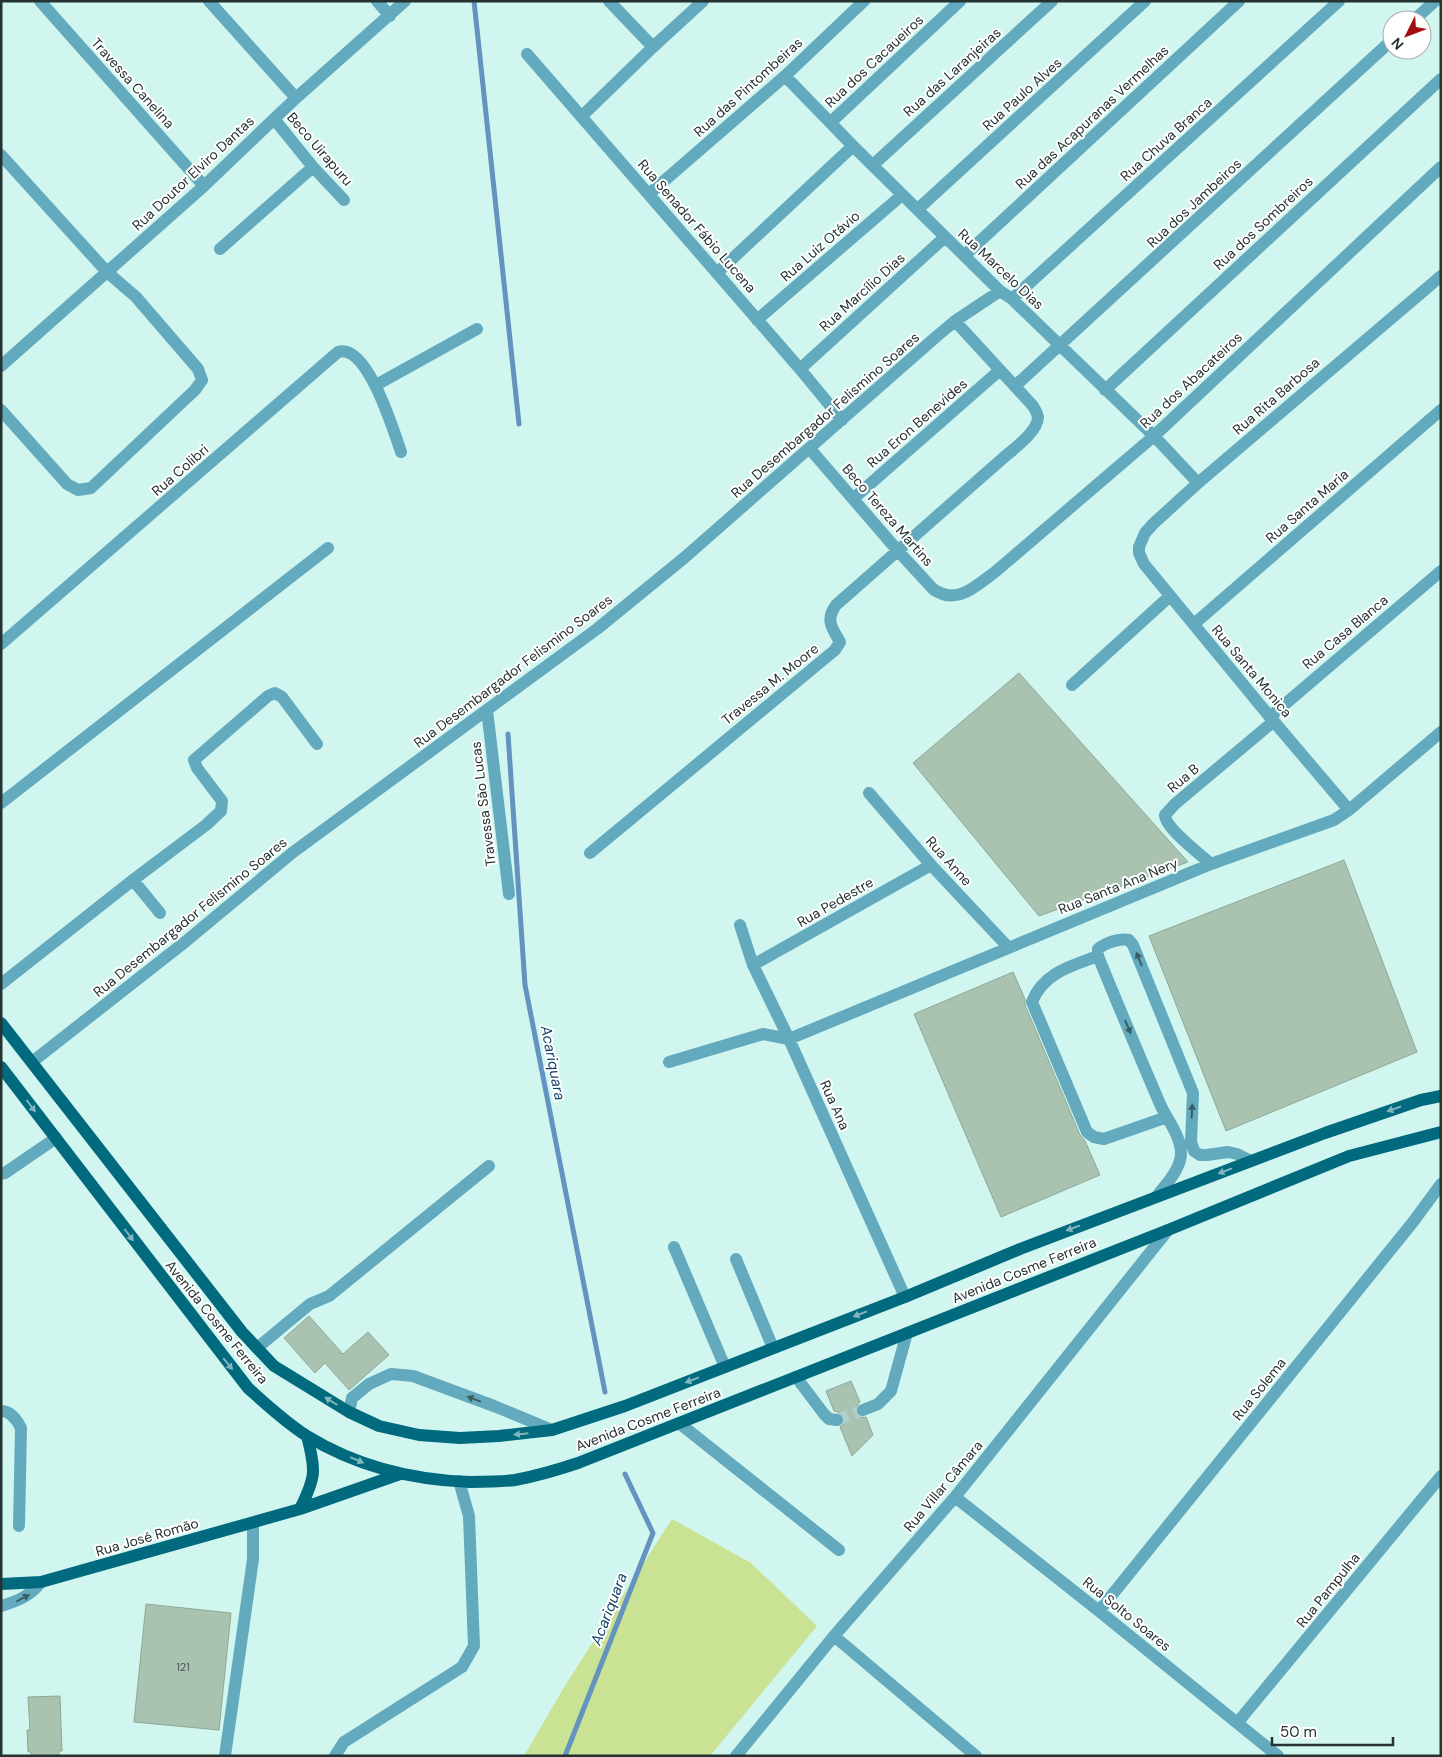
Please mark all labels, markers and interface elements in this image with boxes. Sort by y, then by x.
north arrow [1382,10,1432,60]
street label: Rua dos Cacaueiros [821,11,927,111]
street label: Rua das Laranjeiras [899,23,1005,121]
street label: Rua das Pintombeiras [690,33,806,141]
street label: Travessa Canelina [88,34,178,132]
text: N [1387,34,1407,54]
street label: Rua das Acapuranas Vermelhas [1012,41,1172,193]
street label: Rua Paulo Alves [979,54,1065,134]
street label: Rua Chuva Branca [1116,93,1216,185]
street label: Beco Uirapuru [283,108,357,190]
street label: Rua Doutor Elviro Dantas [128,112,258,234]
street label: Rua dos Jambeiros [1143,154,1245,252]
street label: Rua Senador Fábio Lucena [634,155,760,297]
street label: Rua dos Sombreiros [1209,172,1317,274]
street label: Rua Luiz Otávio [777,207,863,285]
street label: Rua Marcelo Dias [954,225,1048,313]
street label: Rua Marcílio Dias [815,249,909,335]
street label: Rua Desembargador Felismino Soares [727,328,923,502]
street label: Rua dos Abacateiros [1136,328,1246,432]
street label: Rua Rita Barbosa [1229,353,1323,439]
street label: Rua Eron Benevides [863,374,971,472]
street label: Rua Colibri [148,440,212,500]
street label: Beco Tereza Martins [839,460,937,570]
street label: Rua Santa Maria [1262,465,1352,547]
street label: Rua Desembargador Felismino Soares [410,590,616,752]
street label: Rua Casa Blanca [1298,591,1392,673]
street label: Rua Santa Monica [1208,621,1296,721]
street label: Travessa M. Moore [718,639,822,729]
street label: Travessa São Lucas [466,740,500,868]
street label: Rua B [1163,759,1203,797]
street label: Rua Anne [922,832,976,890]
street label: Rua Desembargador Felismino Soares [90,833,290,1001]
street label: Rua Santa Ana Nery [1055,854,1181,918]
street label: Rua Pedestre [794,873,876,931]
one-way arrow [1134,952,1142,966]
one-way arrow [1124,1020,1132,1034]
water label: Acariquara [536,1023,570,1102]
street label: Rua Ana [816,1077,854,1133]
one-way arrow [25,1099,36,1112]
one-way arrow [1189,1102,1197,1118]
one-way arrow [1386,1106,1401,1114]
one-way arrow [1217,1167,1232,1175]
one-way arrow [1066,1225,1080,1233]
one-way arrow [124,1228,135,1241]
street label: Avenida Cosme Ferreira [949,1233,1099,1307]
street label: Avenida Cosme Ferreira [162,1257,272,1387]
one-way arrow [853,1311,867,1319]
street label: Rua Solema [1228,1354,1290,1424]
one-way arrow [223,1357,234,1370]
one-way arrow [685,1376,699,1384]
street label: Avenida Cosme Ferreira [573,1383,723,1455]
one-way arrow [467,1395,482,1402]
one-way arrow [324,1396,338,1406]
one-way arrow [513,1430,529,1438]
street label: Rua Villar Câmara [900,1437,986,1535]
one-way arrow [350,1456,365,1464]
street label: Rua José Romão [93,1514,201,1560]
street label: Rua Pampulha [1292,1549,1364,1631]
water label: Acariquara [586,1570,632,1649]
street label: Rua Solto Soares [1079,1573,1175,1655]
one-way arrow [16,1593,30,1602]
house number: 121 [176,1660,190,1674]
scale bar [1272,1714,1393,1746]
text: 50 m [1280,1722,1317,1742]

